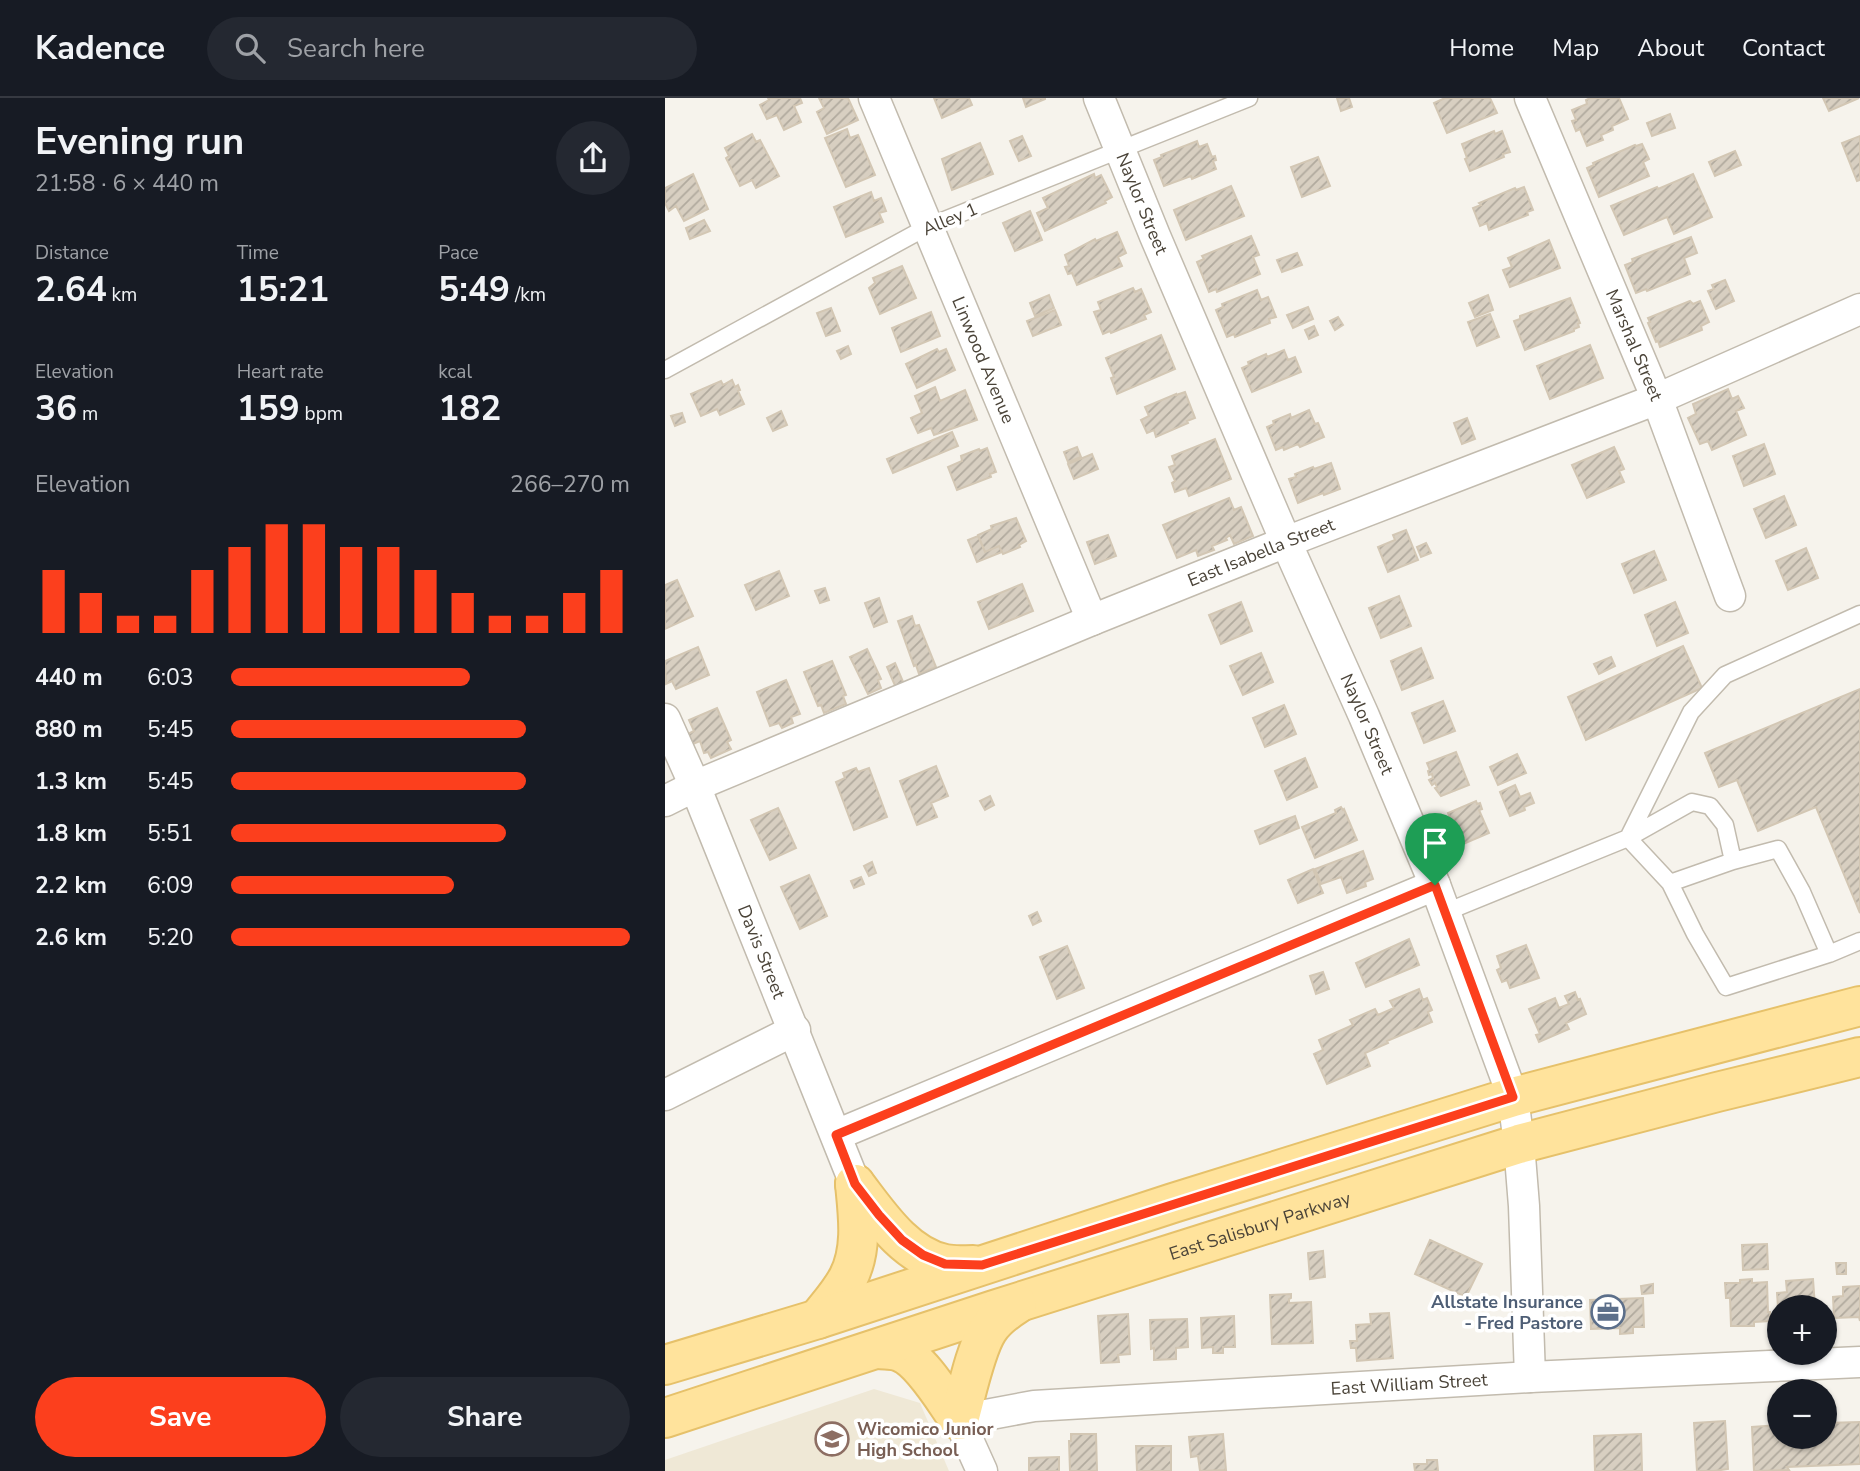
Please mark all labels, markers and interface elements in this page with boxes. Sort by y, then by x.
search box [207,17,697,80]
text: Kadence [35,26,165,71]
icon: search [231,29,269,67]
text: Search here [287,31,425,66]
text: Home [1449,32,1514,64]
text: Map [1552,32,1599,64]
text: About [1637,32,1704,64]
text: Contact [1742,32,1825,64]
text: Evening run [35,116,244,167]
button: share [556,121,630,195]
street label: Naylor Street [1111,149,1174,259]
text: 21:58 · 6 × 440 m [35,168,219,199]
street label: Alley 1 [919,197,981,241]
text: Distance [35,240,109,266]
text: Time [237,240,279,266]
text: Pace [438,240,479,266]
text: 2.64 [35,266,107,313]
text: 15:21 [237,266,329,313]
text: 5:49 [438,266,510,313]
text: km [107,282,137,308]
text: /km [510,282,546,308]
street label: Marshal Street [1600,285,1669,405]
street label: Linwood Avenue [946,293,1021,427]
text: Elevation [35,359,114,385]
text: Heart rate [237,359,324,385]
text: kcal [438,359,472,385]
text: 36 [35,385,77,432]
text: 159 [237,385,300,432]
text: 182 [438,385,501,432]
text: m [77,401,98,427]
text: bpm [300,401,343,427]
text: Elevation [35,469,130,500]
text: 266–270 m [510,469,630,500]
street label: East Isabella Street [1184,512,1339,592]
text: 440 m [35,662,103,693]
text: 6:03 [147,662,194,693]
street label: Naylor Street [1335,670,1399,779]
text: 880 m [35,714,103,745]
text: 5:45 [147,714,194,745]
text: 1.3 km [35,766,107,797]
text: 5:45 [147,766,194,797]
pin [1405,813,1465,885]
text: 1.8 km [35,818,107,849]
text: 5:51 [147,818,194,849]
icon: arrive [1416,824,1454,862]
text: 2.2 km [35,870,107,901]
text: 6:09 [147,870,194,901]
street label: Davis Street [732,901,791,1003]
text: 2.6 km [35,922,107,953]
text: 5:20 [147,922,194,953]
street label: East Salisbury Parkway [1166,1186,1354,1266]
place label: Allstate Insurance - Fred Pastore [1431,1290,1583,1335]
office icon: Allstate Insurance - Fred Pastore [1589,1293,1627,1331]
map controls [1767,1295,1837,1449]
button: + [1767,1295,1837,1365]
street label: East William Street [1330,1367,1489,1401]
button: Save [35,1377,326,1457]
button: Share [340,1377,630,1457]
button: − [1767,1379,1837,1449]
place label: Wicomico Junior High School [857,1417,994,1462]
school or university icon: Wicomico Junior High School [813,1420,851,1458]

